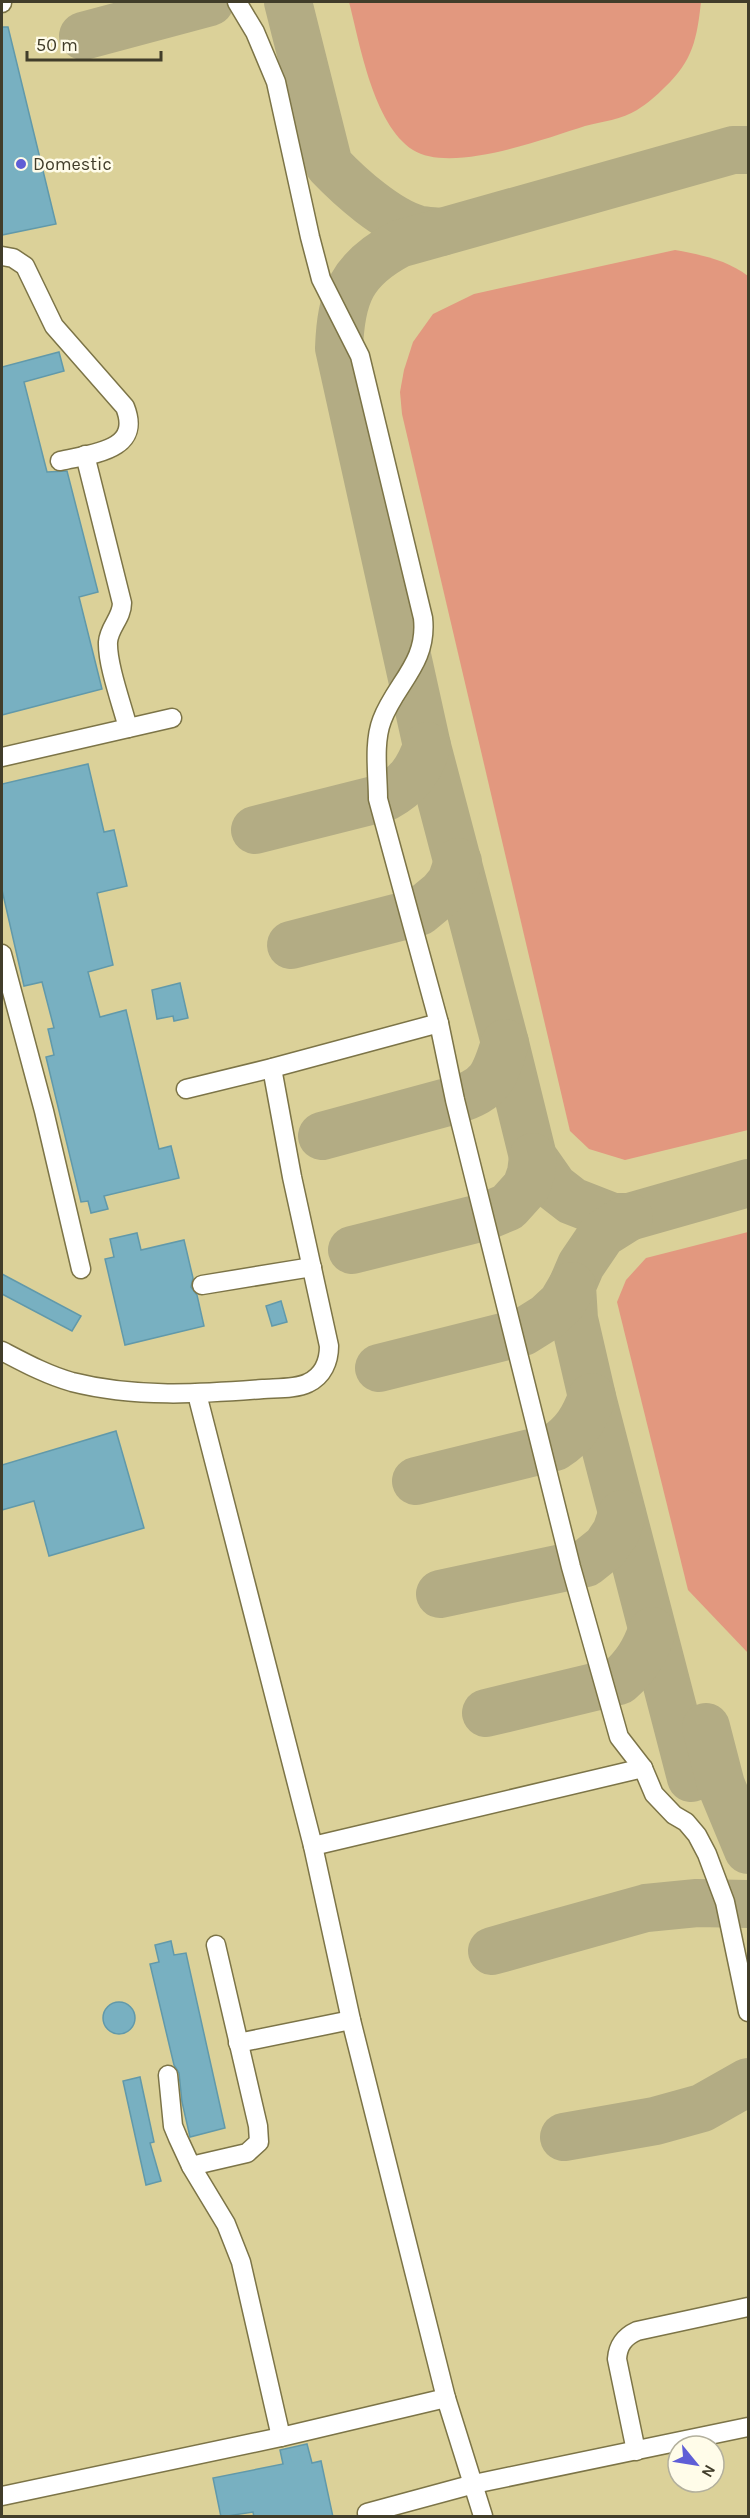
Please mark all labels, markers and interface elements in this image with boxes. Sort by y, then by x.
scale bar [27,24,160,62]
text: 50 m [36,34,78,56]
place label: Domestic [33,153,112,175]
marker: Domestic [14,157,28,171]
north arrow [666,2434,726,2494]
text: N [697,2462,720,2481]

